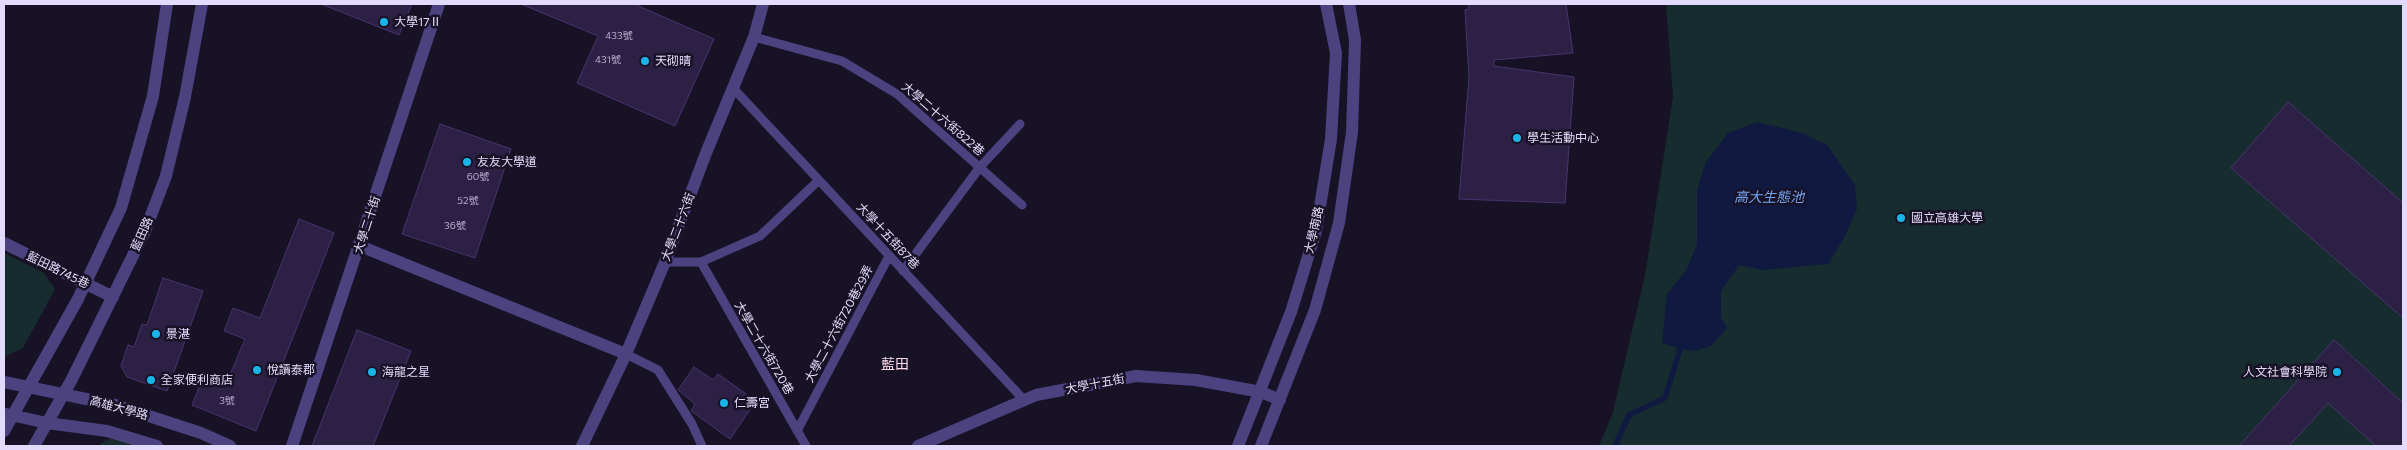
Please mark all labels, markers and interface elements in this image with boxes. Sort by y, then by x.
place label: 大學17Ⅱ [394,15,441,29]
marker: 大學17Ⅱ [378,16,390,28]
house number: 433號 [605,30,633,42]
house number: 431號 [595,54,621,66]
place label: 天砌晴 [655,54,691,68]
marker: 天砌晴 [639,55,651,67]
street label: 大學二十六街822巷 [899,79,987,159]
place label: 學生活動中心 [1527,131,1599,145]
marker: 學生活動中心 [1511,132,1523,144]
place label: 友友大學道 [477,155,537,169]
marker: 友友大學道 [461,156,473,168]
house number: 60號 [467,171,489,183]
water label: 高大生態池 [1734,189,1804,205]
street label: 大學二十六街 [658,191,698,263]
street label: 大學二十街 [351,194,383,256]
house number: 52號 [457,195,479,207]
street label: 大學十五街87巷 [854,200,922,272]
street label: 大學南路 [1302,205,1326,255]
place label: 國立高雄大學 [1911,211,1983,225]
marker: 國立高雄大學 [1895,212,1907,224]
street label: 藍田路 [128,215,156,253]
house number: 36號 [444,220,466,232]
street label: 藍田路745巷 [24,249,92,291]
street label: 大學二十六街720巷29弄 [802,263,876,385]
street label: 大學二十六街720巷 [732,299,796,397]
place label: 景湛 [166,327,190,341]
marker: 景湛 [150,328,162,340]
district label: 藍田 [881,356,909,372]
place label: 悅讀泰郡 [267,363,315,377]
marker: 悅讀泰郡 [251,364,263,376]
place label: 海龍之星 [382,365,430,379]
place label: 人文社會科學院 [2243,365,2327,379]
marker: 海龍之星 [366,366,378,378]
marker: 人文社會科學院 [2331,366,2343,378]
street label: 大學十五街 [1064,371,1126,397]
place label: 全家便利商店 [161,373,233,387]
marker: 全家便利商店 [145,374,157,386]
street label: 高雄大學路 [88,393,150,423]
house number: 3號 [219,395,235,407]
place label: 仁壽宮 [734,396,770,410]
marker: 仁壽宮 [718,397,730,409]

